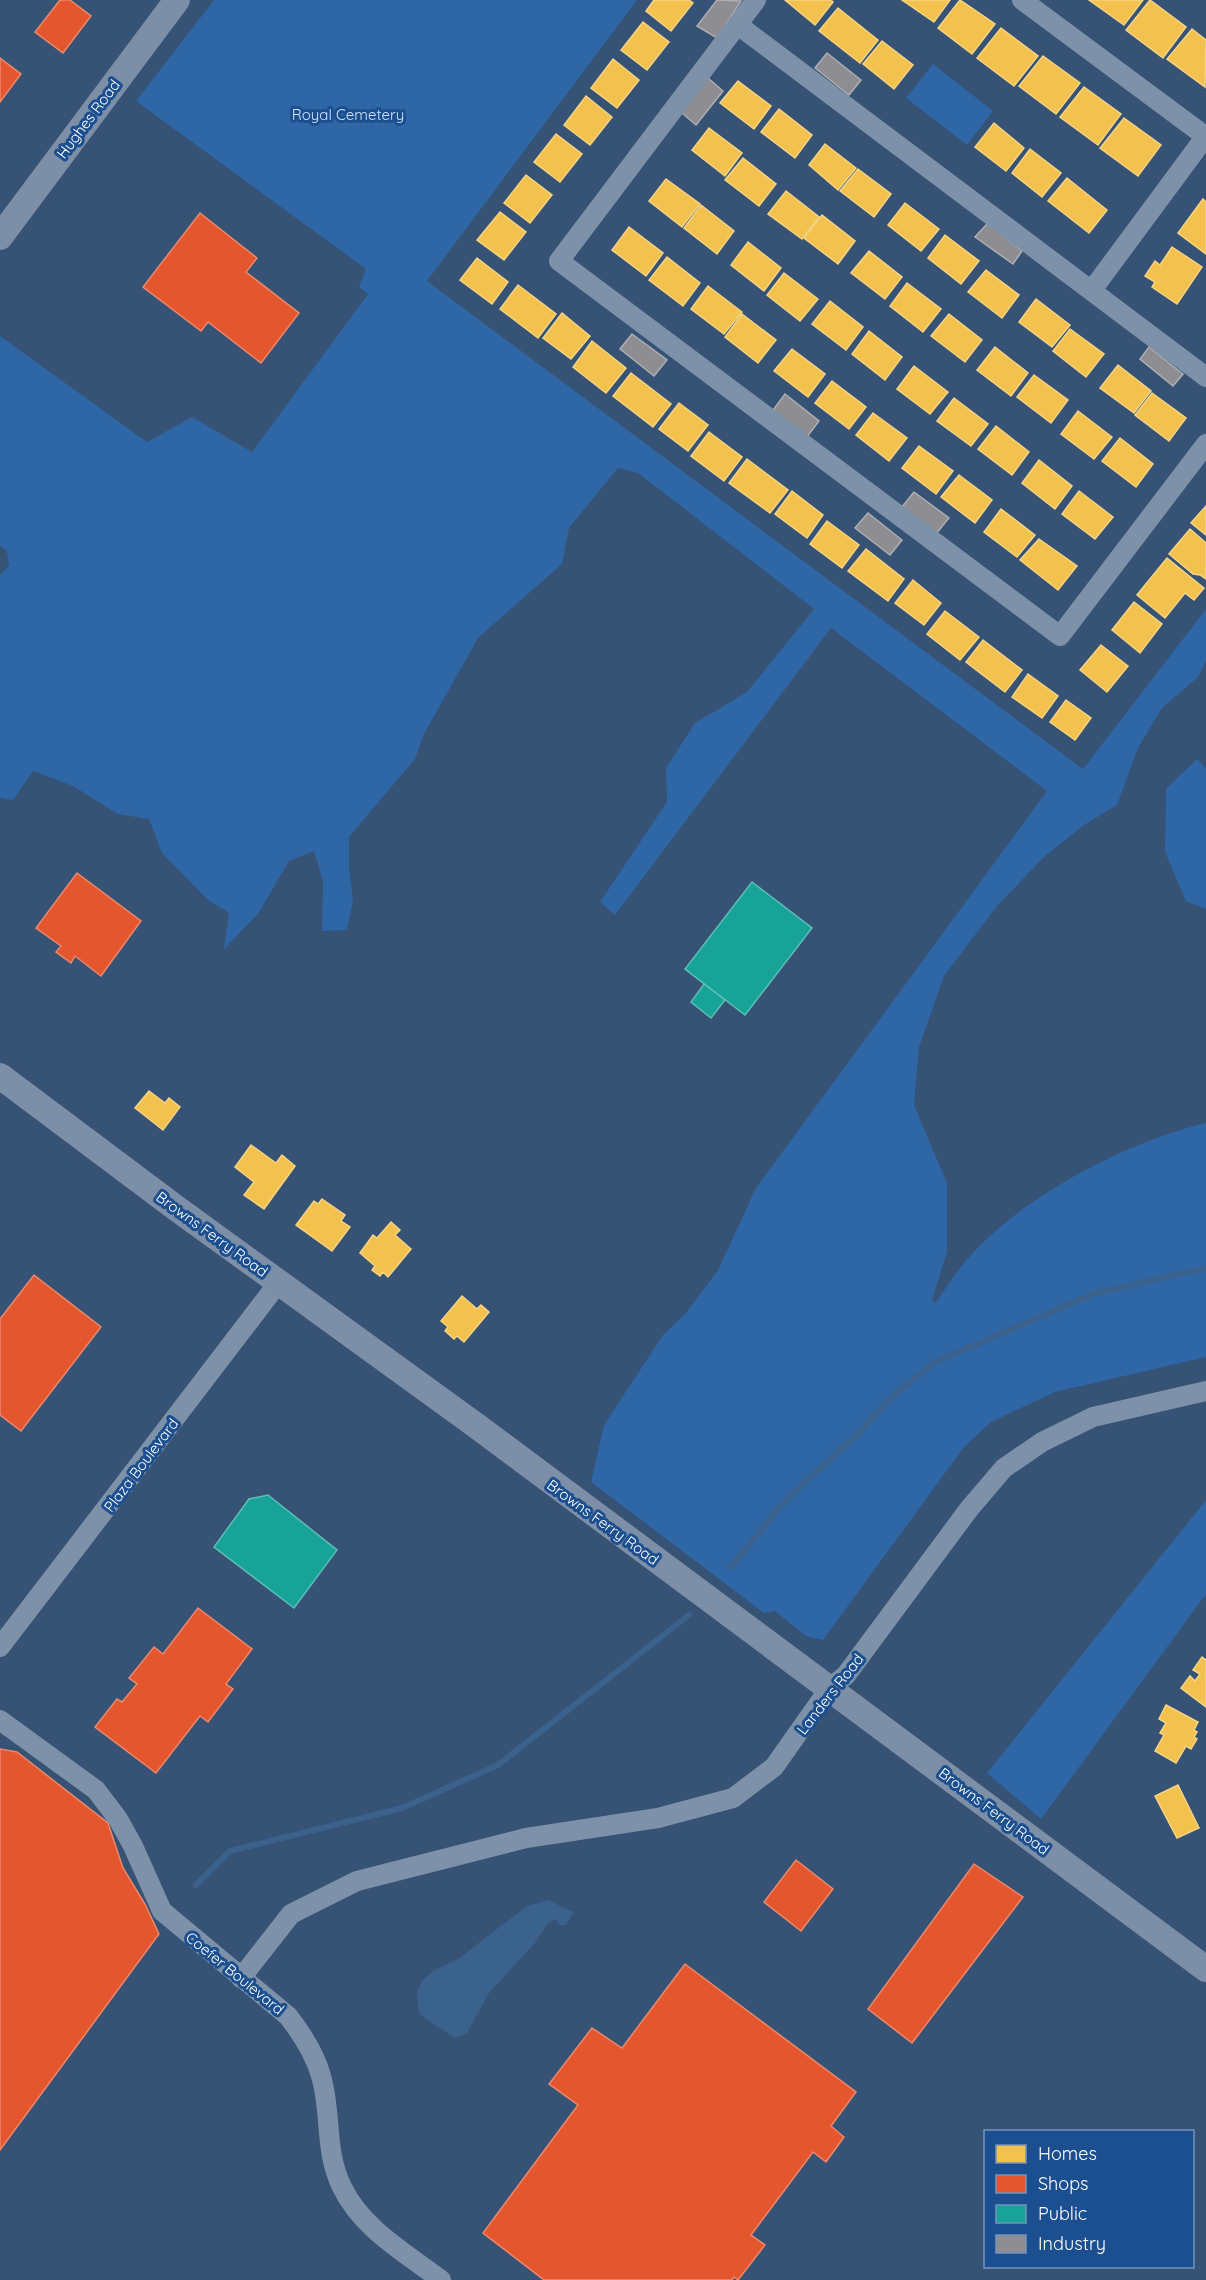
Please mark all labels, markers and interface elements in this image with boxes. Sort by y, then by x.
street label: Hughes Road [52,76,124,162]
park label: Royal Cemetery [292,105,404,124]
street label: Browns Ferry Road [152,1187,272,1281]
street label: Plaza Boulevard [100,1414,182,1516]
street label: Browns Ferry Road [543,1475,663,1569]
street label: Landers Road [793,1650,867,1738]
street label: Browns Ferry Road [935,1763,1053,1859]
street label: Coefer Boulevard [182,1928,288,2018]
legend [984,2130,1194,2268]
text: Homes [1038,2142,1097,2165]
text: Shops [1038,2172,1089,2195]
text: Public [1038,2202,1087,2225]
text: Industry [1038,2232,1106,2255]

